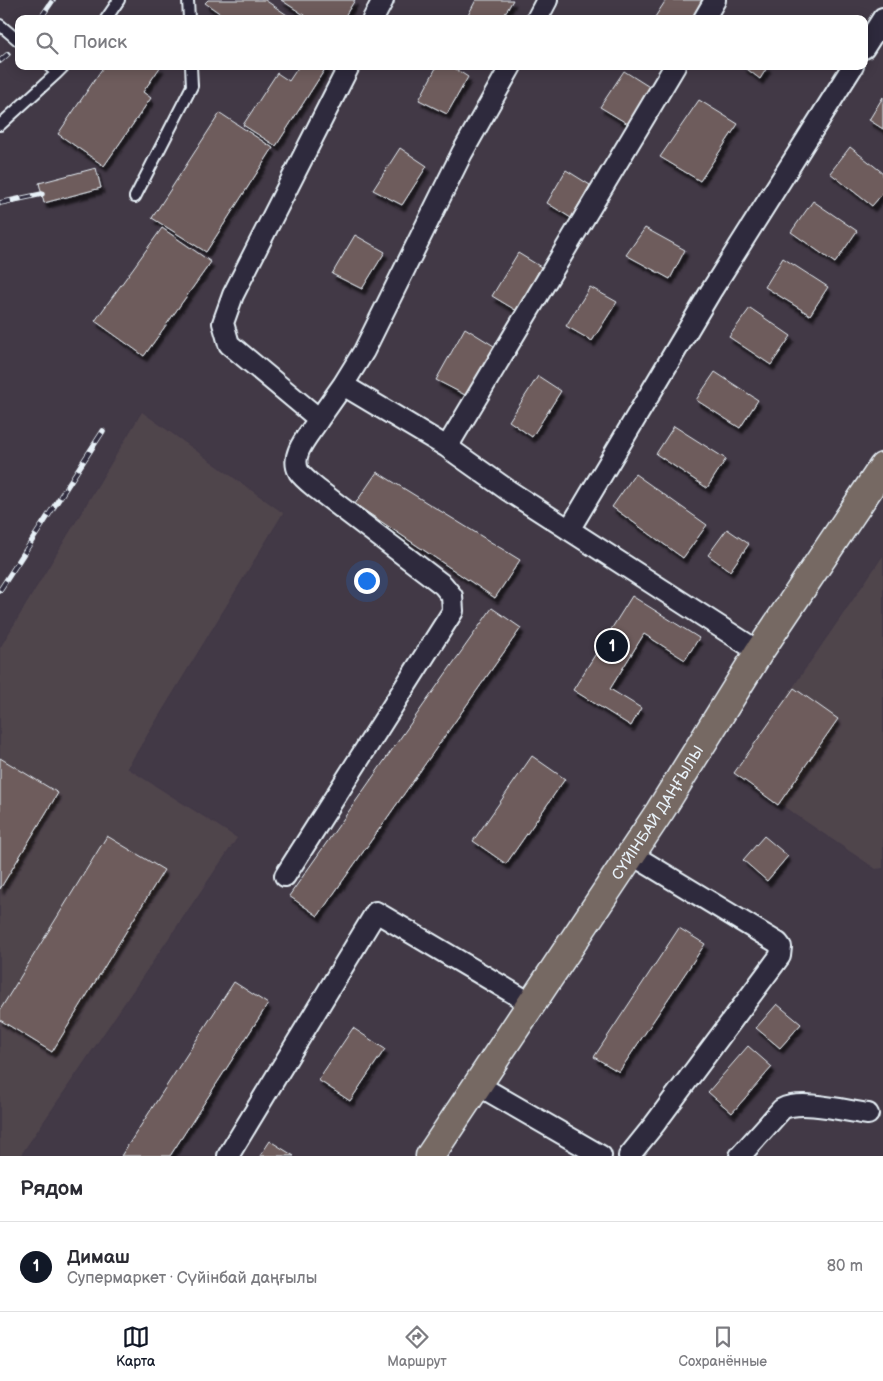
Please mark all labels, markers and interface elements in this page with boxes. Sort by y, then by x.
search box [15,15,868,70]
icon: search [33,29,61,57]
text: Поиск [73,31,127,54]
your location [354,568,380,594]
pin: 1 [596,627,628,665]
street label: СҮЙІНБАЙ ДАҢҒЫЛЫ [607,742,708,883]
text: Рядом [20,1176,83,1201]
text: Димаш [67,1246,130,1269]
text: 1 [33,1257,39,1276]
text: 80 m [827,1257,863,1276]
text: Супермаркет · Сүйінбай даңғылы [67,1269,317,1288]
tab: Карта [116,1323,155,1370]
tab: Маршрут [387,1323,447,1370]
tab: Сохранённые [679,1323,767,1370]

